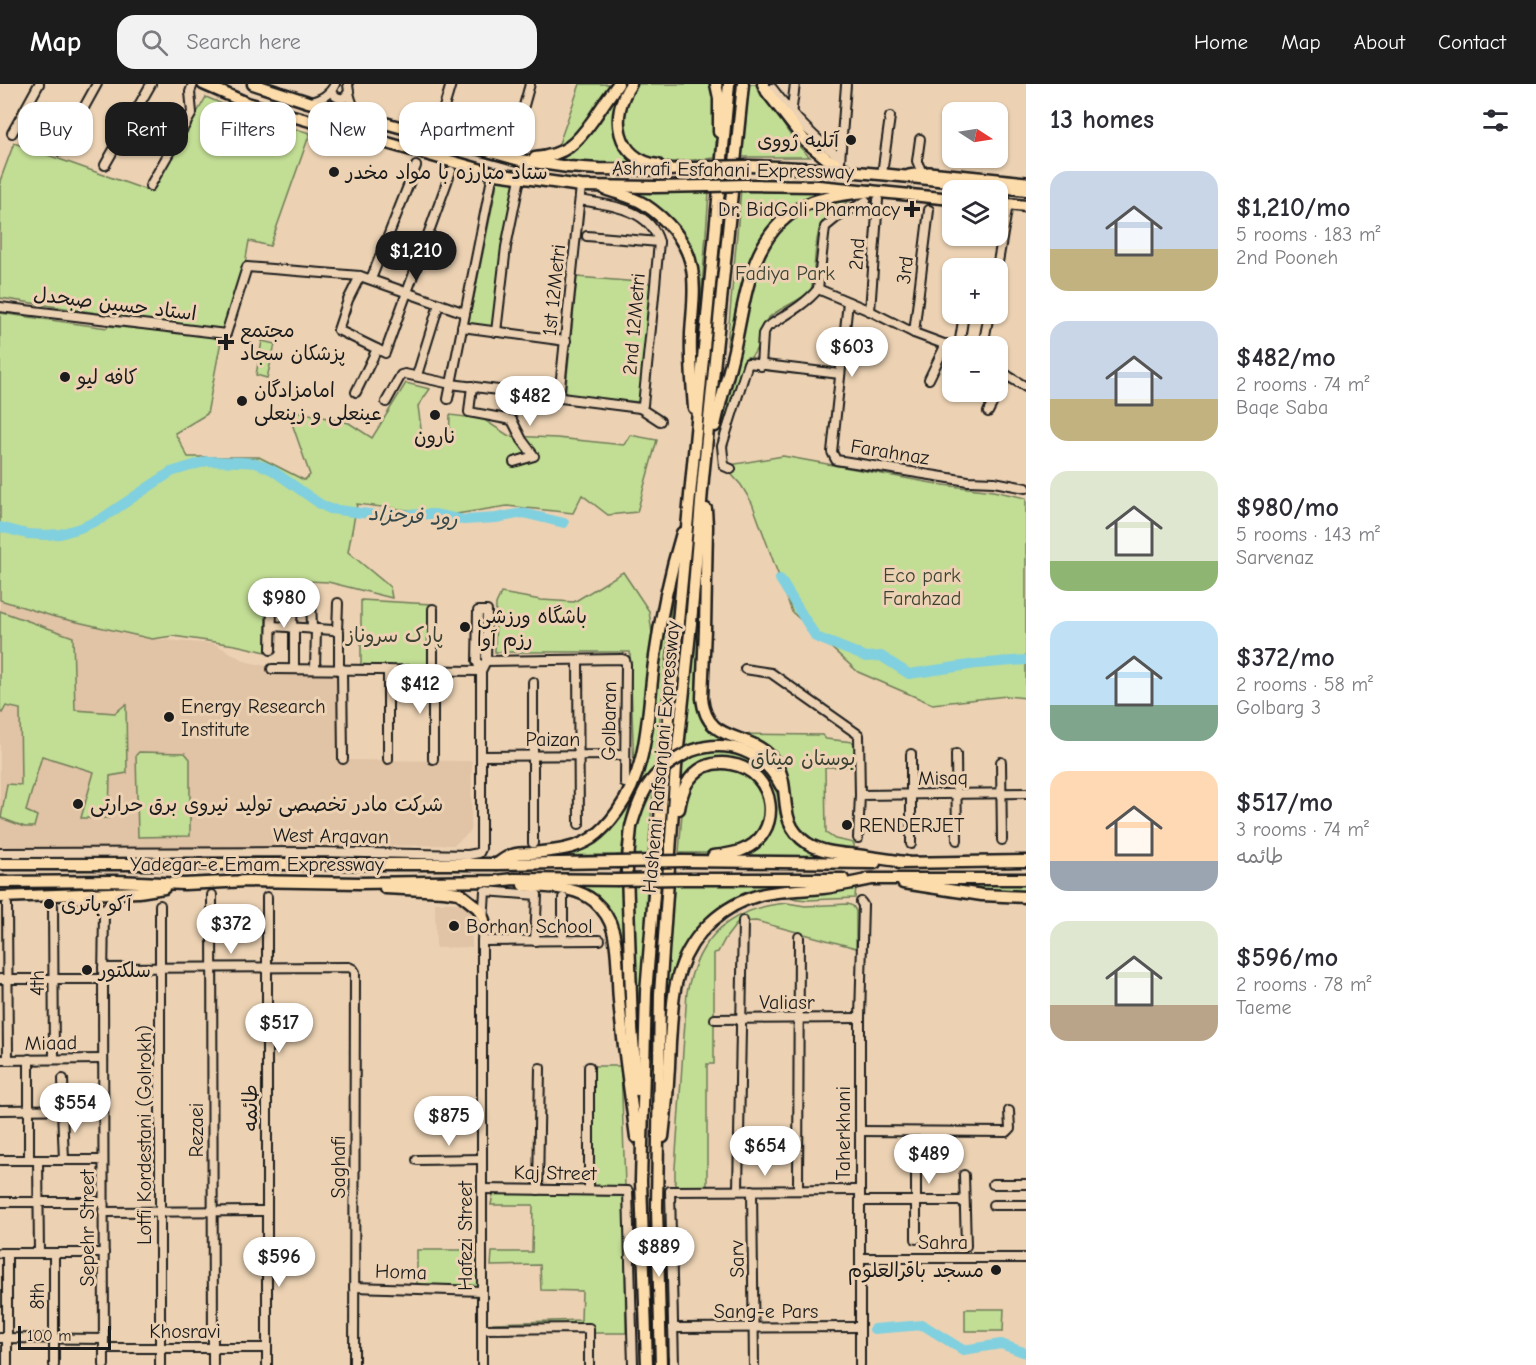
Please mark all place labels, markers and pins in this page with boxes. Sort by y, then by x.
place label: آتلیه ژووی [757,129,840,152]
marker: آتلیه ژووی [844,133,858,147]
place label: ستاد مبارزه با مواد مخدر [344,161,548,184]
marker: ستاد مبارزه با مواد مخدر [327,165,341,179]
place label: Dr. BidGoli Pharmacy [718,198,900,221]
marker: Dr. BidGoli Pharmacy [905,202,919,216]
pin: $1,210 [367,231,465,282]
place label: مجتمع پزشکان سجاد [240,319,345,366]
pin: $603 [816,327,888,378]
marker: مجتمع پزشکان سجاد [217,333,235,351]
place label: کافه لیو [76,366,138,390]
marker: کافه لیو [58,370,72,384]
pin: $482 [494,376,566,427]
place label: امامزادگان عینعلی و زینعلی [254,379,382,426]
marker: امامزادگان عینعلی و زینعلی [235,394,249,408]
marker: نارون [428,408,442,422]
place label: نارون [414,425,456,448]
pin: $980 [248,578,320,629]
place label: باشگاه ورزشی رزم آوا [477,605,587,654]
marker: باشگاه ورزشی رزم آوا [458,620,472,634]
pin: $412 [384,664,456,715]
place label: Energy Research Institute [181,695,326,741]
marker: Energy Research Institute [162,710,176,724]
place label: شرکت مادر تخصصی تولید نیروی برق حرارتی [90,793,443,817]
marker: شرکت مادر تخصصی تولید نیروی برق حرارتی [71,797,85,811]
place label: RENDERJET [859,814,965,837]
marker: RENDERJET [840,818,854,832]
place label: آکو باتری [61,893,133,916]
marker: آکو باتری [42,897,56,911]
pin: $372 [195,904,267,955]
place label: Borhan School [466,915,593,938]
marker: Borhan School [447,919,461,933]
place label: سلکتور [97,959,151,983]
marker: سلکتور [80,963,94,977]
pin: $517 [243,1003,315,1054]
pin: $554 [39,1083,111,1134]
pin: $875 [413,1096,485,1147]
pin: $654 [729,1126,801,1177]
pin: $489 [893,1134,965,1185]
pin: $889 [623,1227,695,1278]
pin: $596 [243,1237,315,1288]
place label: مسجد باقرالعلوم [848,1259,984,1285]
marker: مسجد باقرالعلوم [989,1263,1003,1277]

